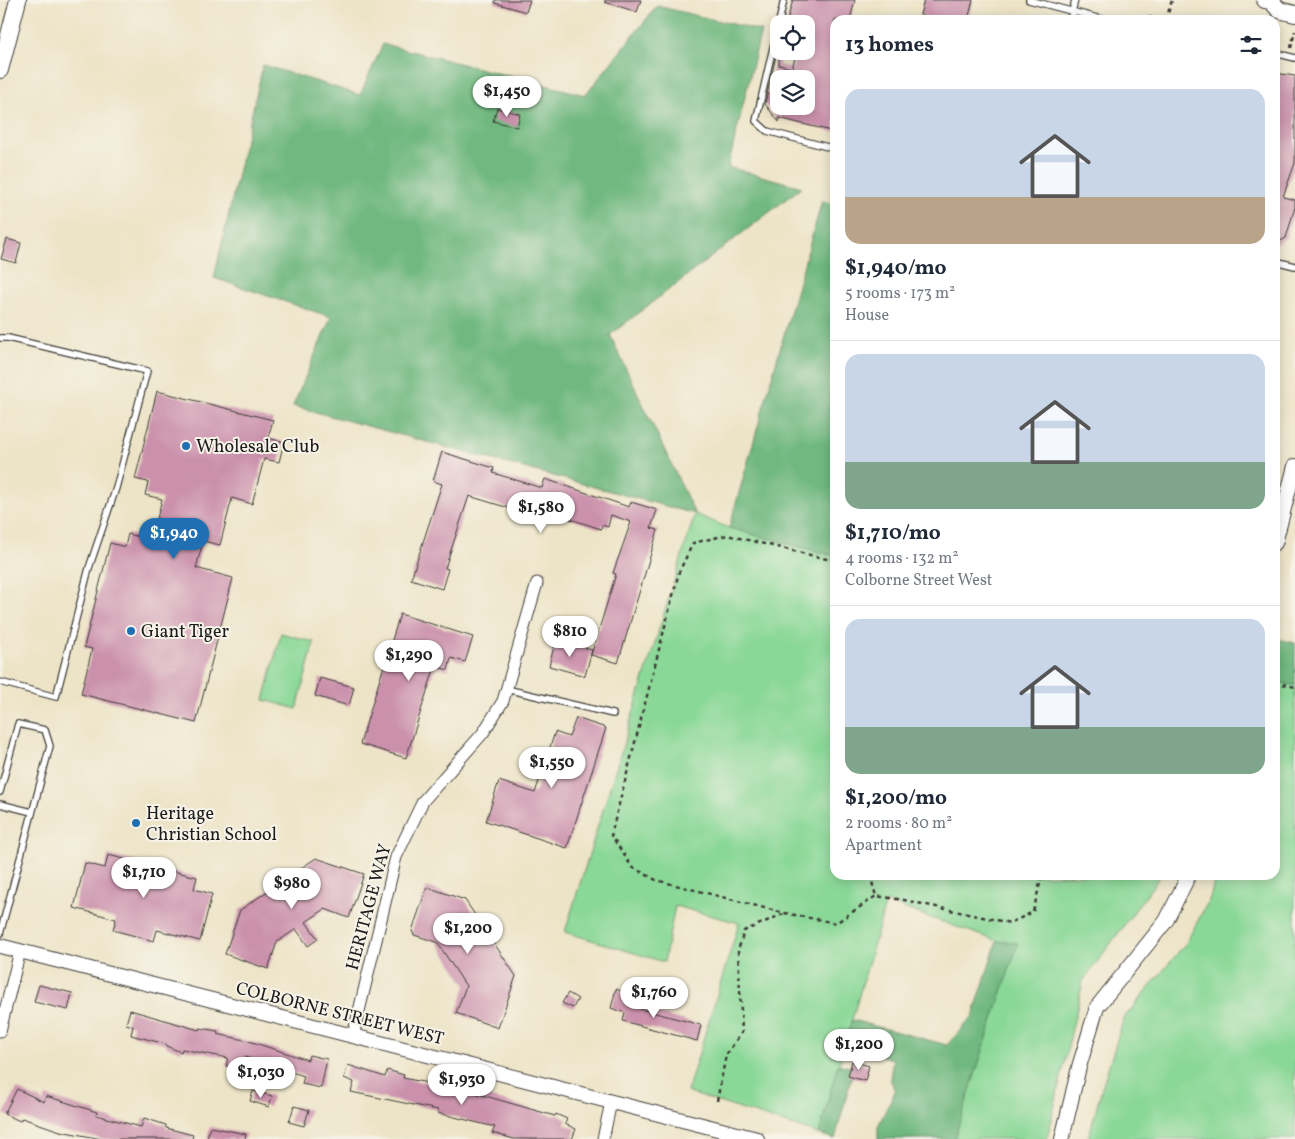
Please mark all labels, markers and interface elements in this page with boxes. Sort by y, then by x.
map controls [770,15,815,115]
button: locate [770,15,815,60]
text: 13 homes [845,31,934,60]
icon: filters [1237,31,1265,59]
button: layers [770,70,815,115]
pin: $1,450 [466,76,548,118]
text: $1,450 [484,81,530,103]
icon: home [1010,121,1100,211]
text: $1,940/mo [845,254,947,283]
text: 5 rooms · 173 m² [845,283,955,305]
text: House [845,305,889,327]
icon: home [1010,387,1100,477]
place label: Wholesale Club [196,435,319,460]
marker: Wholesale Club [180,440,192,452]
pin: $1,580 [500,492,582,534]
text: $1,580 [518,497,564,519]
pin: $1,940 [133,518,215,560]
text: $1,710/mo [845,519,941,548]
text: $1,940 [150,523,198,545]
text: 4 rooms · 132 m² [845,548,958,570]
text: Colborne Street West [845,570,992,592]
pin: $810 [540,616,600,658]
place label: Giant Tiger [141,620,229,645]
text: $810 [553,621,587,643]
marker: Giant Tiger [125,625,137,637]
pin: $1,290 [368,640,450,682]
text: $1,290 [385,645,433,667]
icon: home [1010,652,1100,742]
pin: $1,550 [511,746,593,789]
text: $1,550 [530,752,574,774]
text: $1,200/mo [845,784,947,813]
place label: Heritage Christian School [146,802,277,848]
text: 2 rooms · 80 m² [845,813,952,835]
marker: Heritage Christian School [130,817,142,829]
text: Apartment [845,835,922,857]
street label: HERITAGE WAY [341,841,398,973]
pin: $1,710 [103,856,185,899]
text: $1,710 [122,862,166,884]
pin: $980 [262,868,322,910]
text: $980 [274,873,310,895]
pin: $1,200 [427,912,509,955]
text: $1,200 [444,918,492,940]
street label: COLBORNE STREET WEST [233,976,447,1053]
pin: $1,760 [613,976,695,1019]
text: $1,760 [631,982,677,1004]
pin: $1,200 [818,1028,900,1071]
text: $1,200 [835,1034,883,1056]
pin: $1,030 [220,1056,302,1099]
text: $1,030 [237,1062,285,1084]
pin: $1,930 [421,1064,503,1106]
text: $1,930 [439,1069,485,1091]

